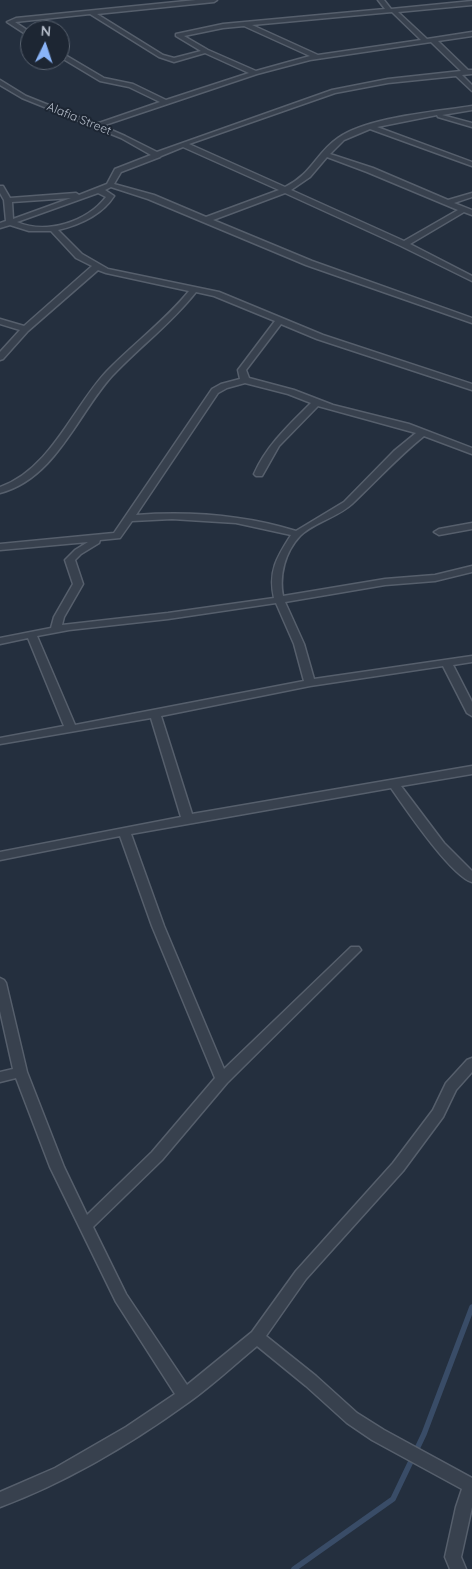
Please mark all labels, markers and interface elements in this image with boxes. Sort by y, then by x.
north arrow [20,20,70,70]
text: N [40,22,52,40]
street label: Alafia Street [45,100,113,138]

